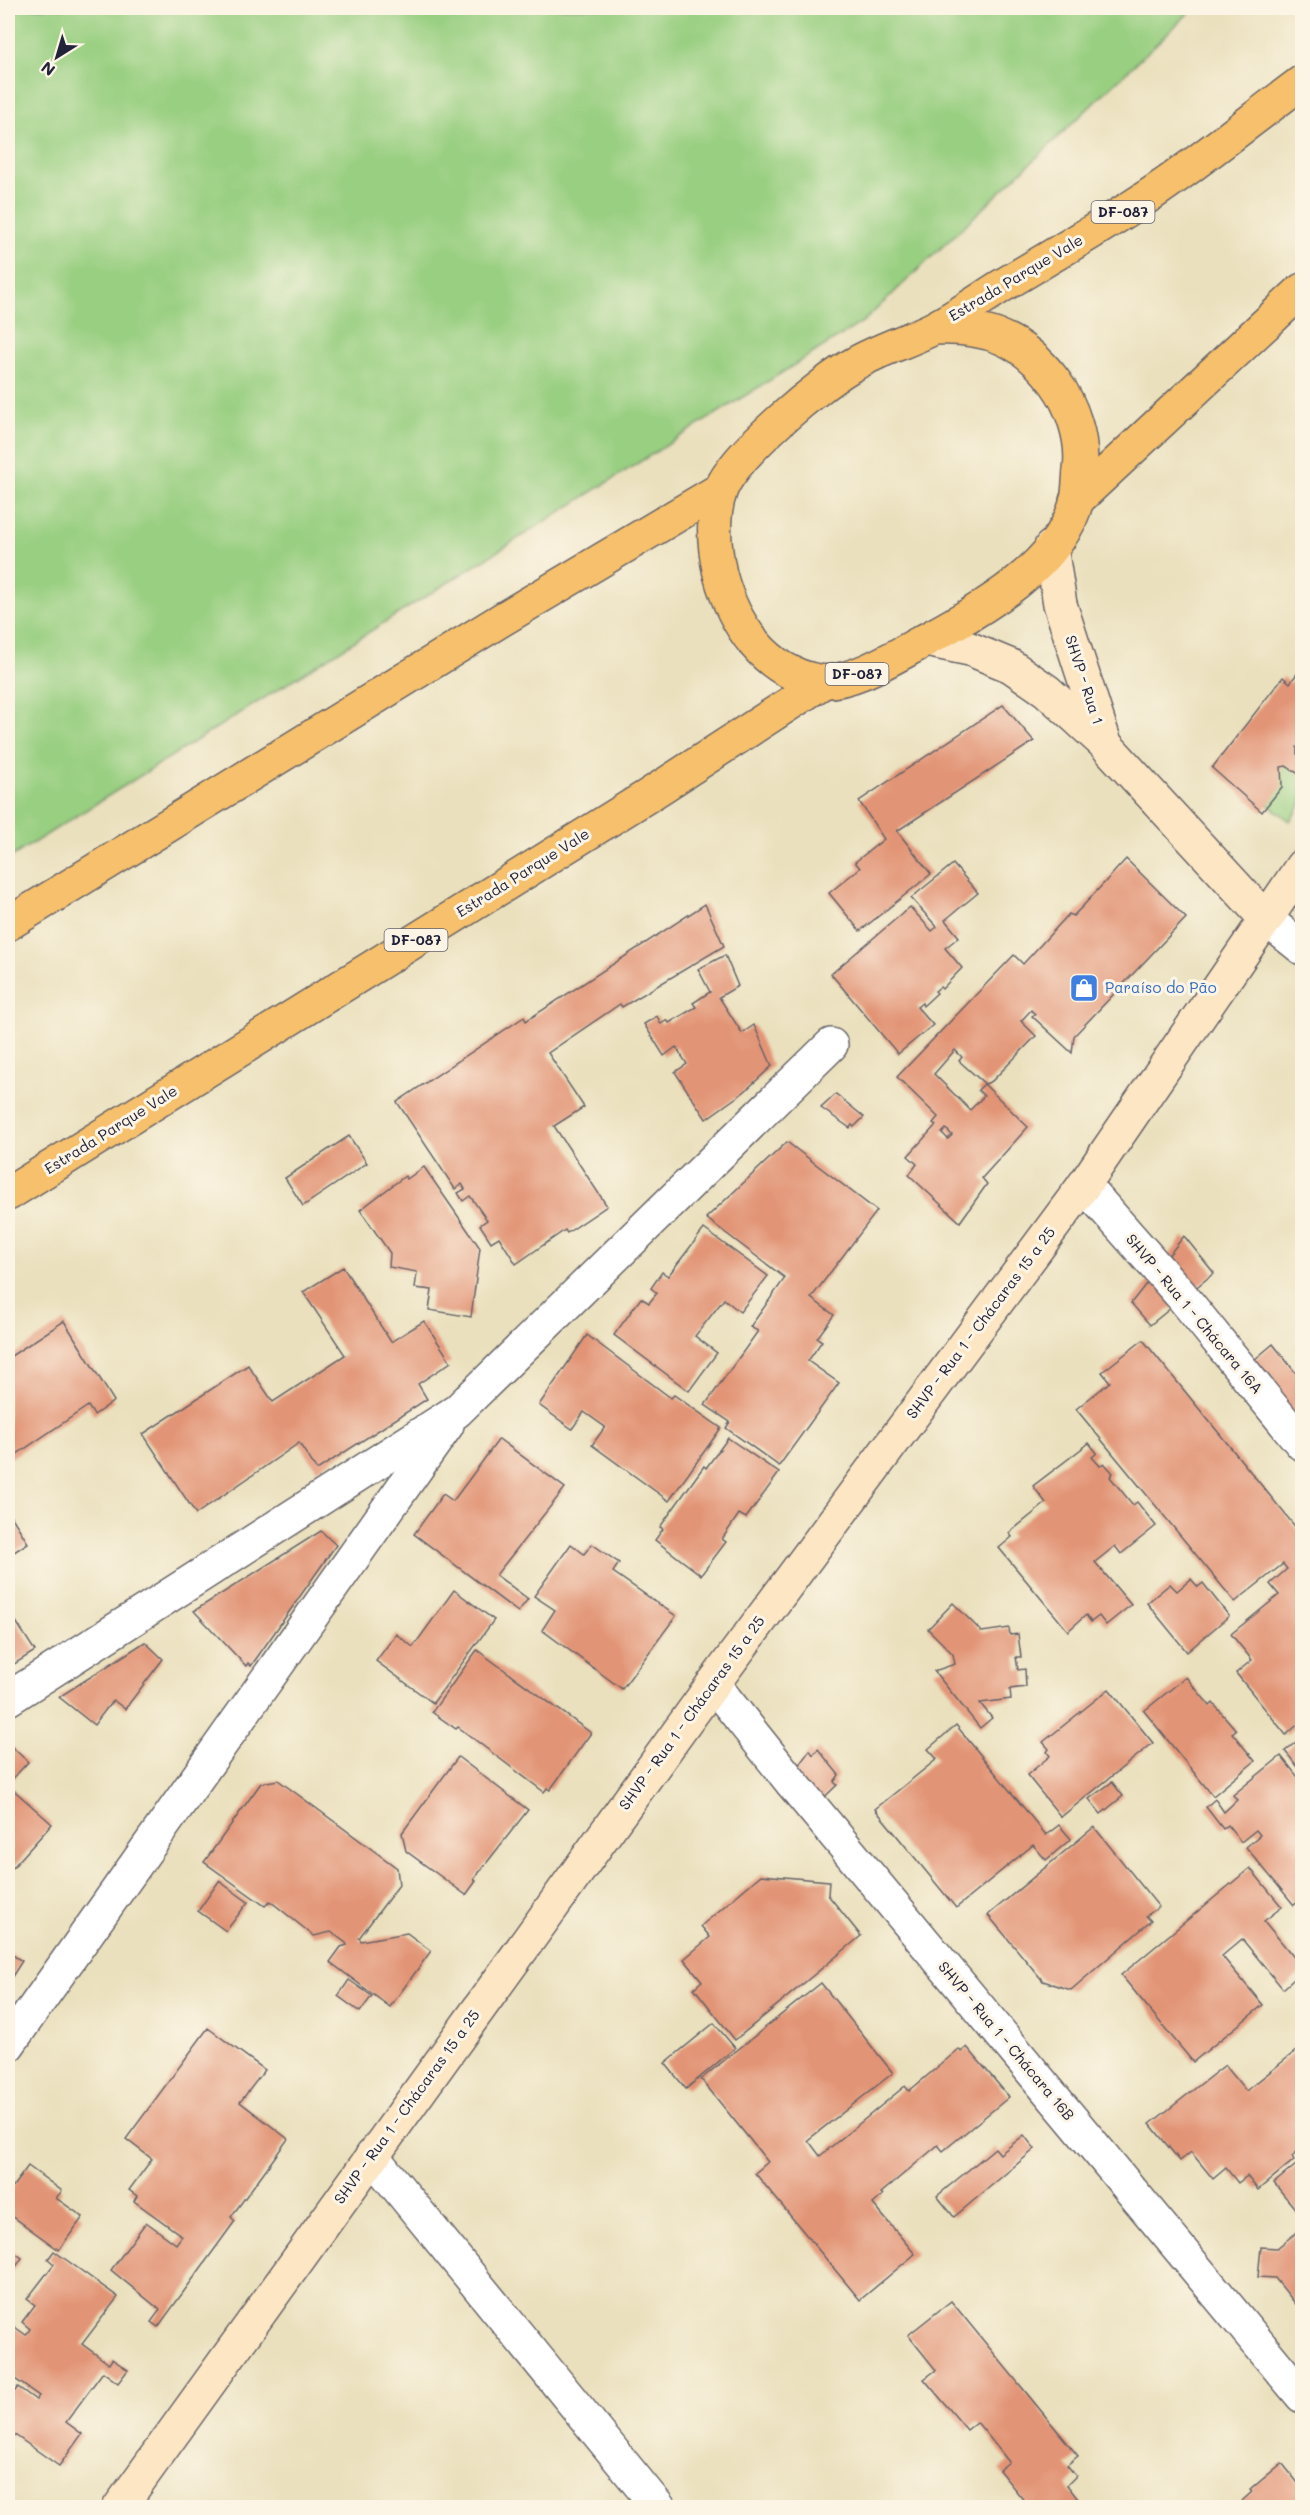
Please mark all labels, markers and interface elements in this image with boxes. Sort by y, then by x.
north arrow [27,27,87,87]
text: N [36,57,59,81]
road number: DF-087 [1092,201,1154,223]
street label: Estrada Parque Vale [945,229,1086,325]
street label: SHVP - Rua 1 [1061,633,1109,727]
road number: DF-087 [826,663,888,685]
street label: Estrada Parque Vale [452,823,593,921]
road number: DF-087 [384,929,448,951]
shop icon: Paraíso do Pão [1068,972,1100,1004]
place label: Paraíso do Pão [1105,977,1217,997]
street label: Estrada Parque Vale [40,1080,181,1178]
street label: SHVP - Rua 1 - Chácaras 15 a 25 [901,1222,1059,1423]
street label: SHVP - Rua 1 - Chácara 16A [1122,1229,1268,1398]
street label: SHVP - Rua 1 - Chácaras 15 a 25 [614,1611,769,1814]
street label: SHVP - Rua 1 - Chácara 16B [934,1957,1079,2124]
street label: SHVP - Rua 1 - Chácaras 15 a 25 [329,2005,484,2208]

